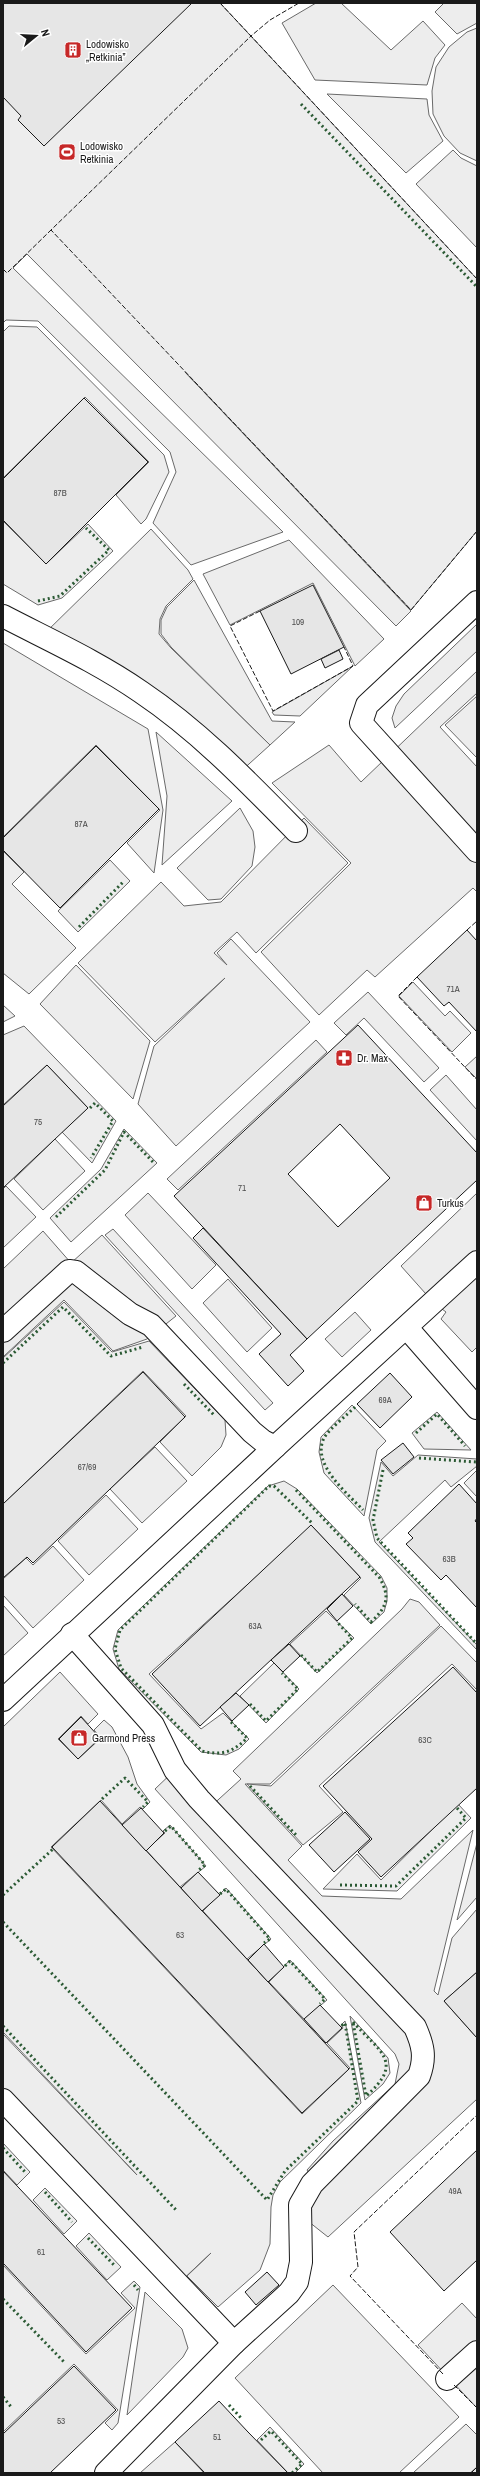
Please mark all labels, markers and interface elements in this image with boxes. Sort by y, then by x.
north arrow [16,16,56,56]
text: N [38,28,53,38]
place label: Lodowisko „Retkinia” [86,37,129,64]
building icon: Lodowisko „Retkinia” [63,40,83,60]
place label: Lodowisko Retkinia [80,139,123,166]
sports icon: Lodowisko Retkinia [57,142,77,162]
house number: 87B [53,487,67,499]
house number: 109 [292,616,304,628]
house number: 87A [74,818,88,830]
house number: 71A [446,983,460,995]
pharmacy icon: Dr. Max [334,1048,354,1068]
place label: Dr. Max [357,1051,389,1065]
house number: 75 [34,1116,42,1128]
house number: 71 [238,1182,246,1194]
shop icon: Turkus [414,1193,434,1213]
place label: Turkus [437,1196,464,1210]
house number: 69A [378,1394,392,1406]
house number: 67/69 [78,1461,96,1473]
house number: 63B [442,1553,456,1565]
house number: 63A [248,1620,262,1632]
shop icon: Garmond Press [69,1728,89,1748]
place label: Garmond Press [92,1731,156,1745]
house number: 63C [418,1734,432,1746]
house number: 63 [176,1929,184,1941]
house number: 49A [448,2185,462,2197]
house number: 61 [37,2246,45,2258]
house number: 53 [57,2415,65,2427]
house number: 51 [213,2431,221,2443]

